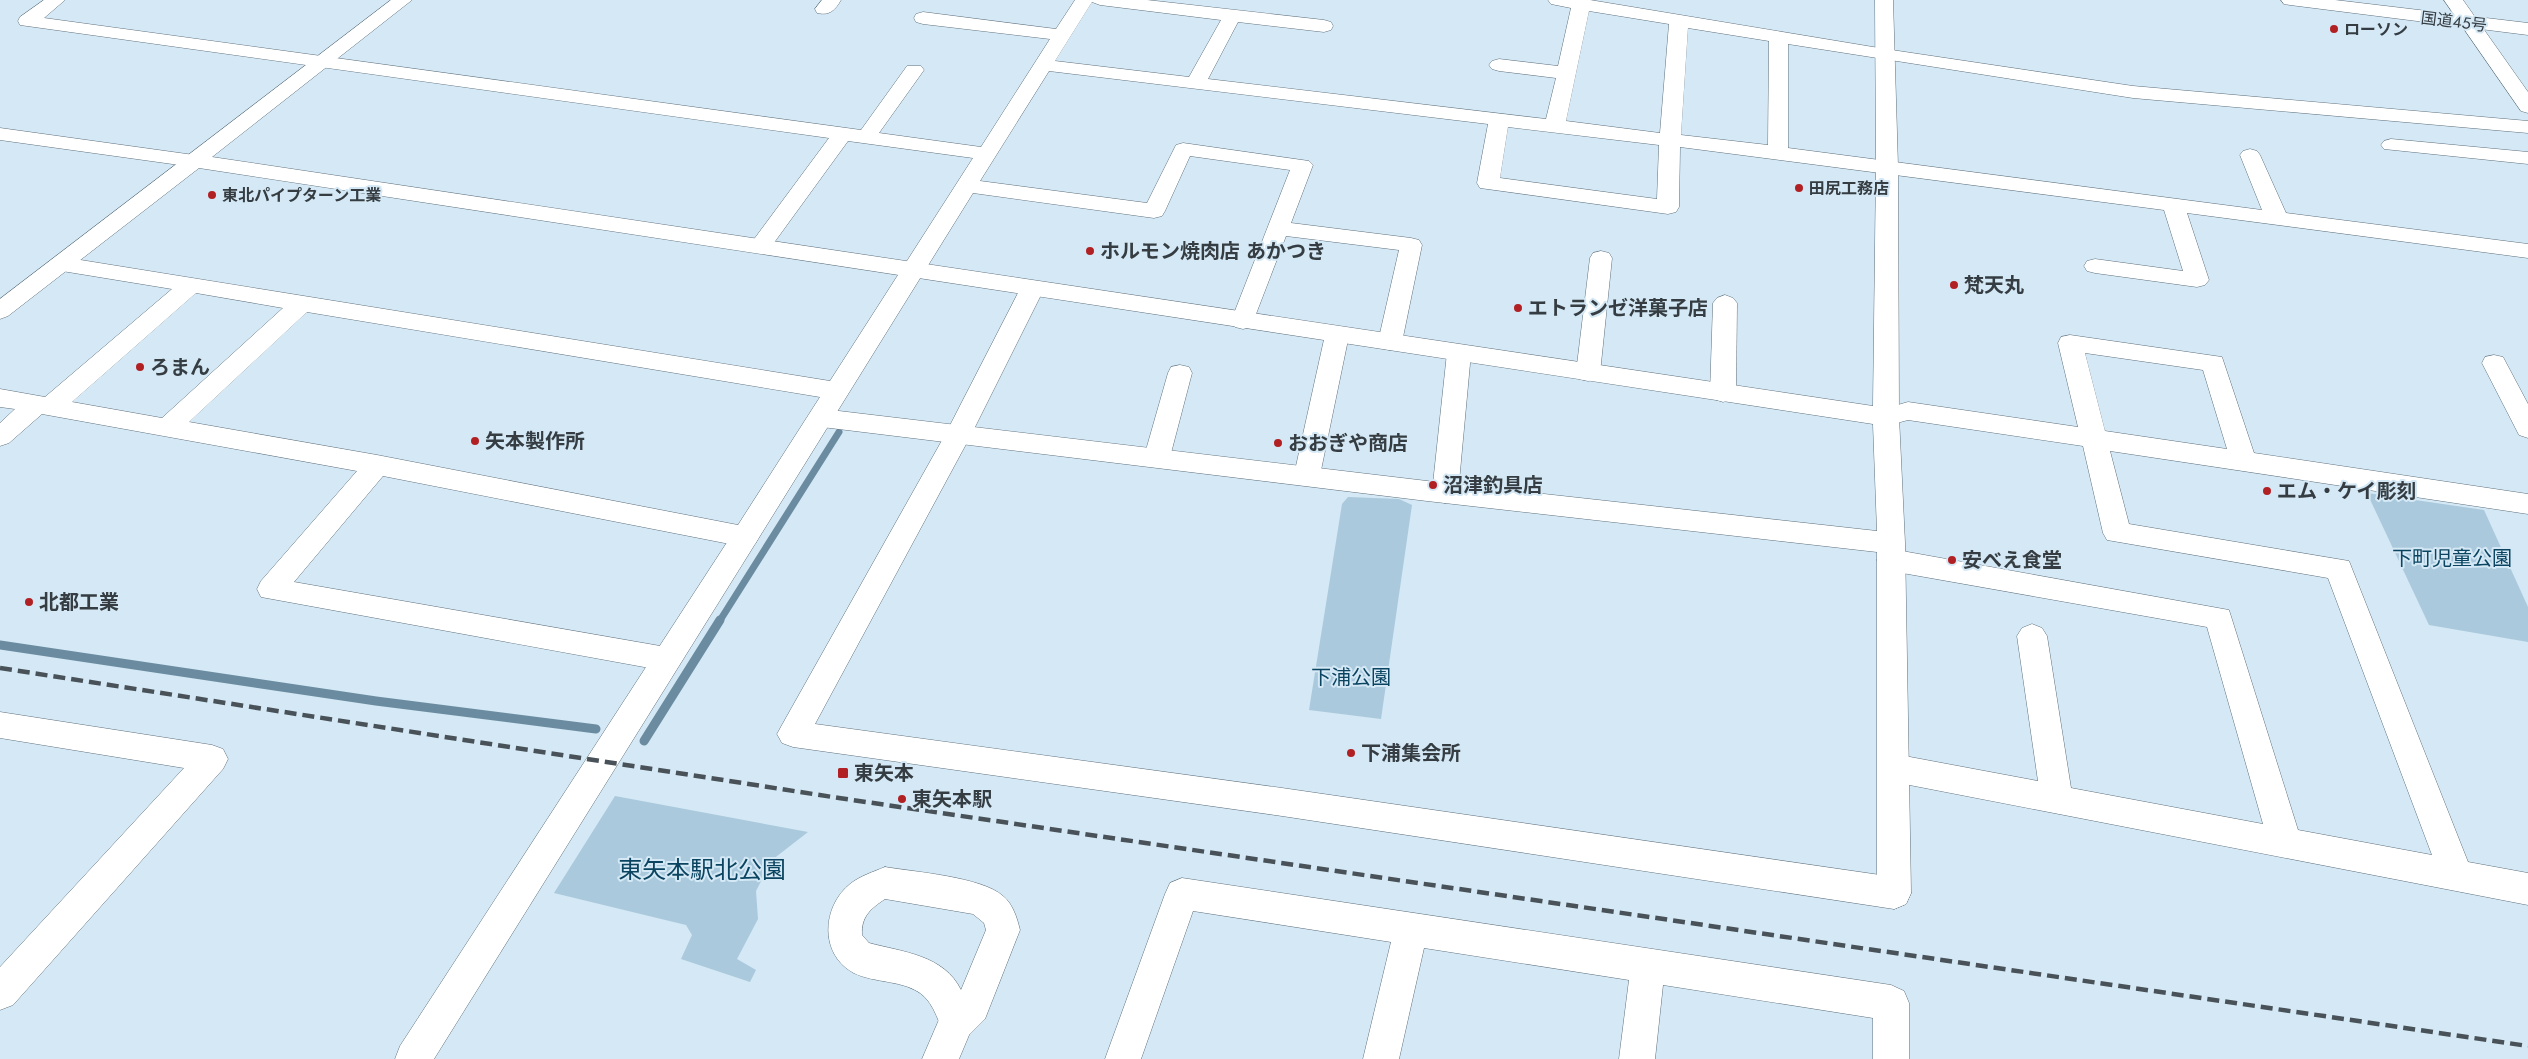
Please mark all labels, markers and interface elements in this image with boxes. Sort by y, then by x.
street label: 国道45号 [2420,6,2488,37]
place label: ローソン [2344,18,2408,41]
marker: ローソン [2328,23,2340,35]
place label: 田尻工務店 [1809,177,1889,200]
marker: 田尻工務店 [1793,182,1805,194]
place label: 東北パイプターン工業 [222,184,381,207]
marker: 東北パイプターン工業 [206,189,218,201]
place label: ホルモン焼肉店 あかつき [1100,237,1326,266]
marker: ホルモン焼肉店 あかつき [1084,245,1096,257]
place label: 梵天丸 [1964,271,2024,300]
marker: 梵天丸 [1948,279,1960,291]
place label: エトランゼ洋菓子店 [1528,294,1708,323]
marker: エトランゼ洋菓子店 [1512,302,1524,314]
place label: ろまん [150,353,210,382]
marker: ろまん [134,361,146,373]
place label: 矢本製作所 [485,427,585,456]
place label: おおぎや商店 [1288,429,1408,458]
marker: 矢本製作所 [469,435,481,447]
marker: おおぎや商店 [1272,437,1284,449]
place label: 沼津釣具店 [1443,471,1543,500]
place label: エム・ケイ彫刻 [2277,477,2417,506]
marker: 沼津釣具店 [1427,479,1439,491]
marker: エム・ケイ彫刻 [2261,485,2273,497]
park label: 下町児童公園 [2392,544,2512,573]
place label: 安べえ食堂 [1962,546,2062,575]
marker: 安べえ食堂 [1946,554,1958,566]
place label: 北都工業 [39,588,119,617]
marker: 北都工業 [23,596,35,608]
park label: 下浦公園 [1311,663,1391,692]
place label: 下浦集会所 [1361,739,1461,768]
marker: 下浦集会所 [1345,747,1357,759]
place label: 東矢本 [854,759,914,788]
marker: 東矢本 [836,766,850,780]
place label: 東矢本駅 [912,785,992,814]
marker: 東矢本駅 [896,793,908,805]
park label: 東矢本駅北公園 [618,852,786,887]

